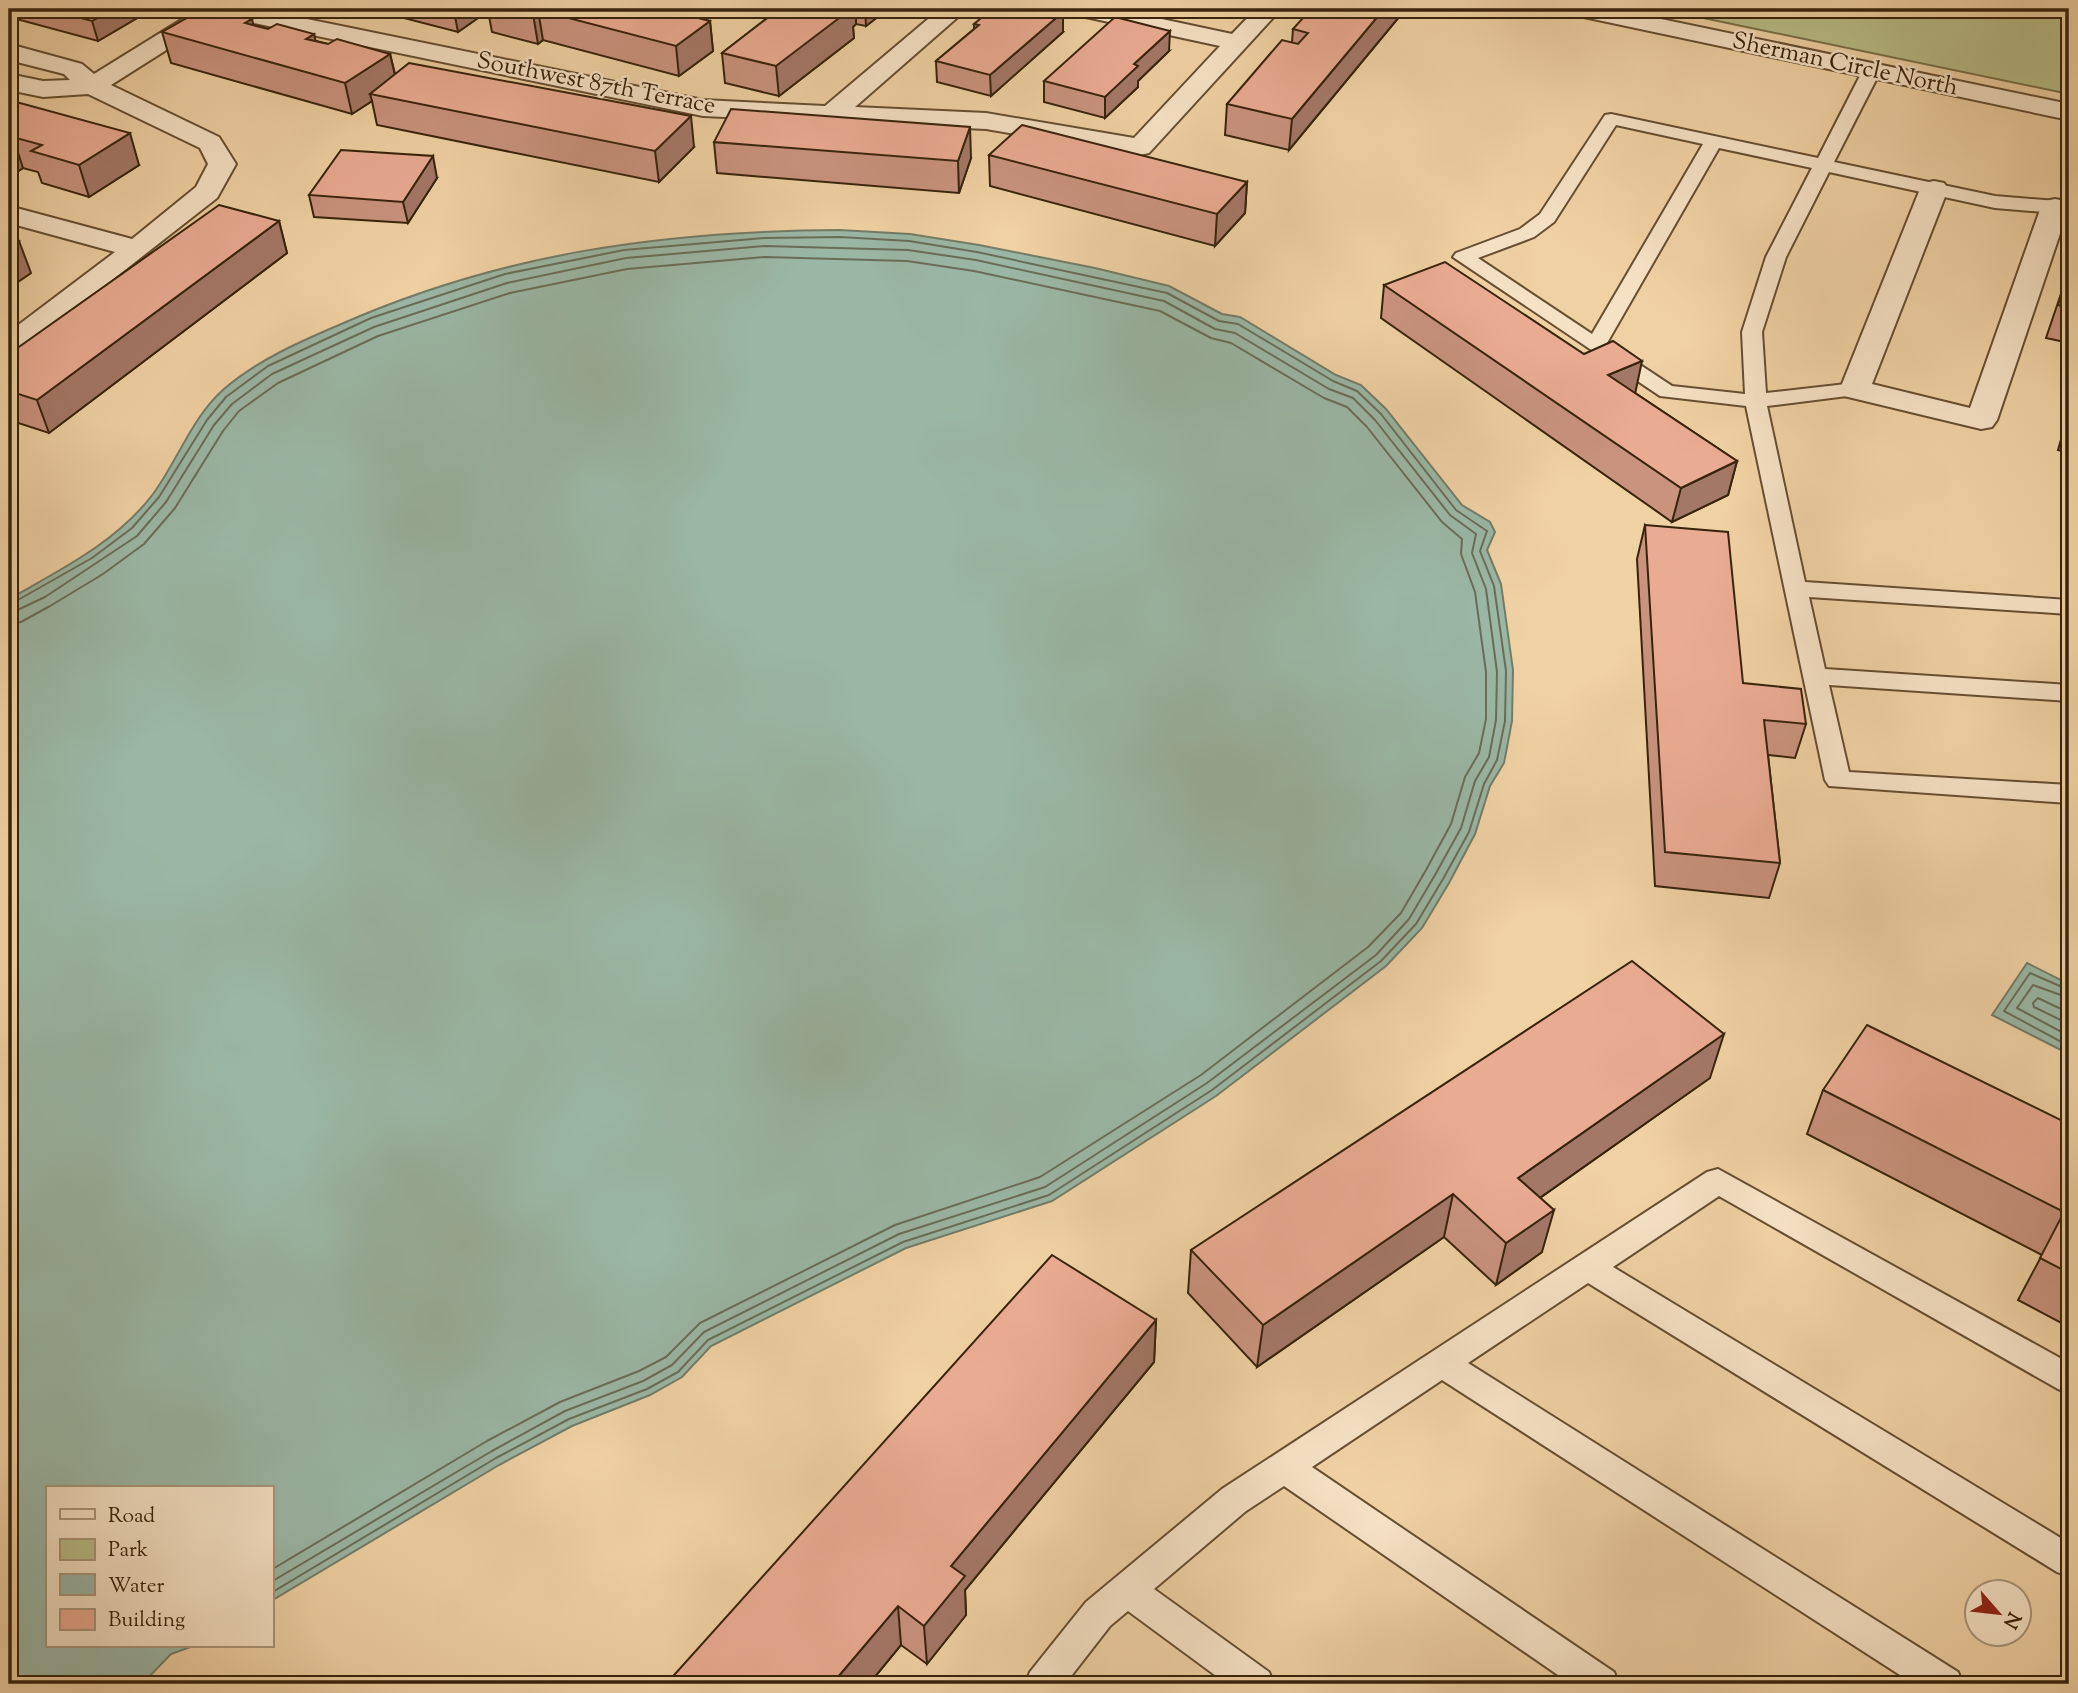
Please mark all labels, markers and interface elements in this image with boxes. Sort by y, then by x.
street label: Sherman Circle North [1729,24,1961,106]
street label: Southwest 87th Terrace [474,44,718,124]
legend [46,1486,273,1648]
text: Road [108,1502,155,1532]
text: Park [108,1536,149,1566]
text: Water [108,1572,165,1602]
north arrow [1962,1578,2032,1648]
text: Building [108,1606,185,1636]
text: N [1995,1607,2026,1633]

